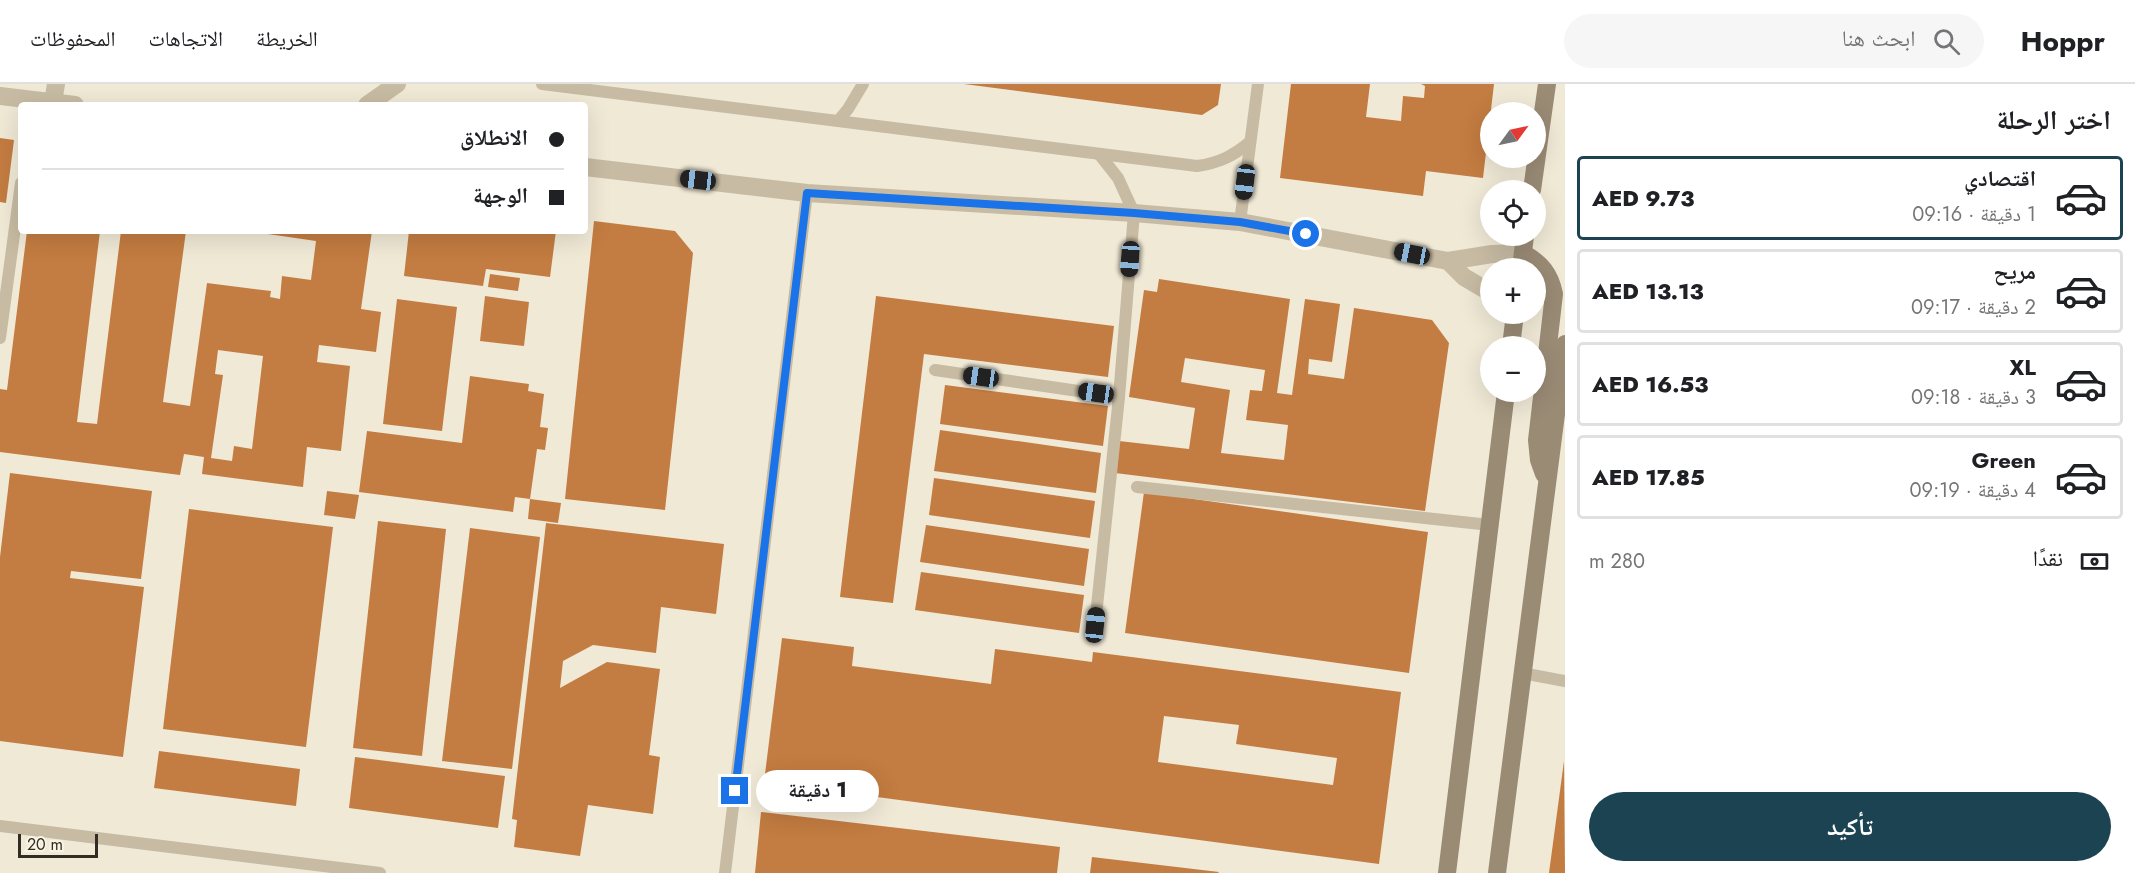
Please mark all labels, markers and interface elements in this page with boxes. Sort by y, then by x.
search box [1564,14,1984,68]
text: Hoppr [2020,21,2105,62]
text: ابحث هنا [1842,22,1915,54]
text: المحفوظات [30,24,115,54]
text: الاتجاهات [148,24,223,54]
text: الخريطة [256,24,318,54]
icon: search [1930,25,1963,58]
text: اختر الرحلة [1996,100,2111,139]
north arrow [1480,102,1546,168]
map controls [1480,102,1546,402]
text: الانطلاق [460,121,528,153]
text: اقتصادي [1964,162,2036,194]
car [1234,163,1256,201]
car [679,169,717,191]
icon: car [2054,171,2108,225]
text: الوجهة [473,179,528,211]
button: locate [1480,180,1546,246]
text: AED 9.73 [1592,182,1694,214]
text: 1 دقيقة · 09:16 [1912,200,2036,229]
route start [1292,220,1319,247]
car [1120,240,1140,278]
car [1393,242,1431,266]
text: مريح [1993,255,2036,287]
button: + [1480,258,1546,324]
icon: car [2054,264,2108,318]
text: AED 13.13 [1592,275,1704,307]
text: 2 دقيقة · 09:17 [1911,293,2036,322]
button: − [1480,336,1546,402]
text: XL [2009,351,2036,383]
icon: car [2054,357,2108,411]
car [962,366,1000,388]
text: AED 16.53 [1592,368,1708,400]
car [1077,382,1115,404]
text: 3 دقيقة · 09:18 [1911,383,2036,412]
text: Green [1972,444,2036,476]
icon: car [2054,450,2108,504]
text: AED 17.85 [1592,461,1705,493]
text: 4 دقيقة · 09:19 [1910,476,2036,505]
text: نقدًا [2033,542,2063,574]
icon: cash [2078,545,2111,578]
text: 280 m [1589,547,1645,576]
car [1084,606,1106,644]
callout: 1 دقيقة [756,770,879,812]
text: 1 دقيقة [788,776,847,805]
route end [721,777,748,804]
button: تأكيد [1589,792,2111,861]
scale bar [18,831,98,858]
text: 20 m [27,833,63,856]

